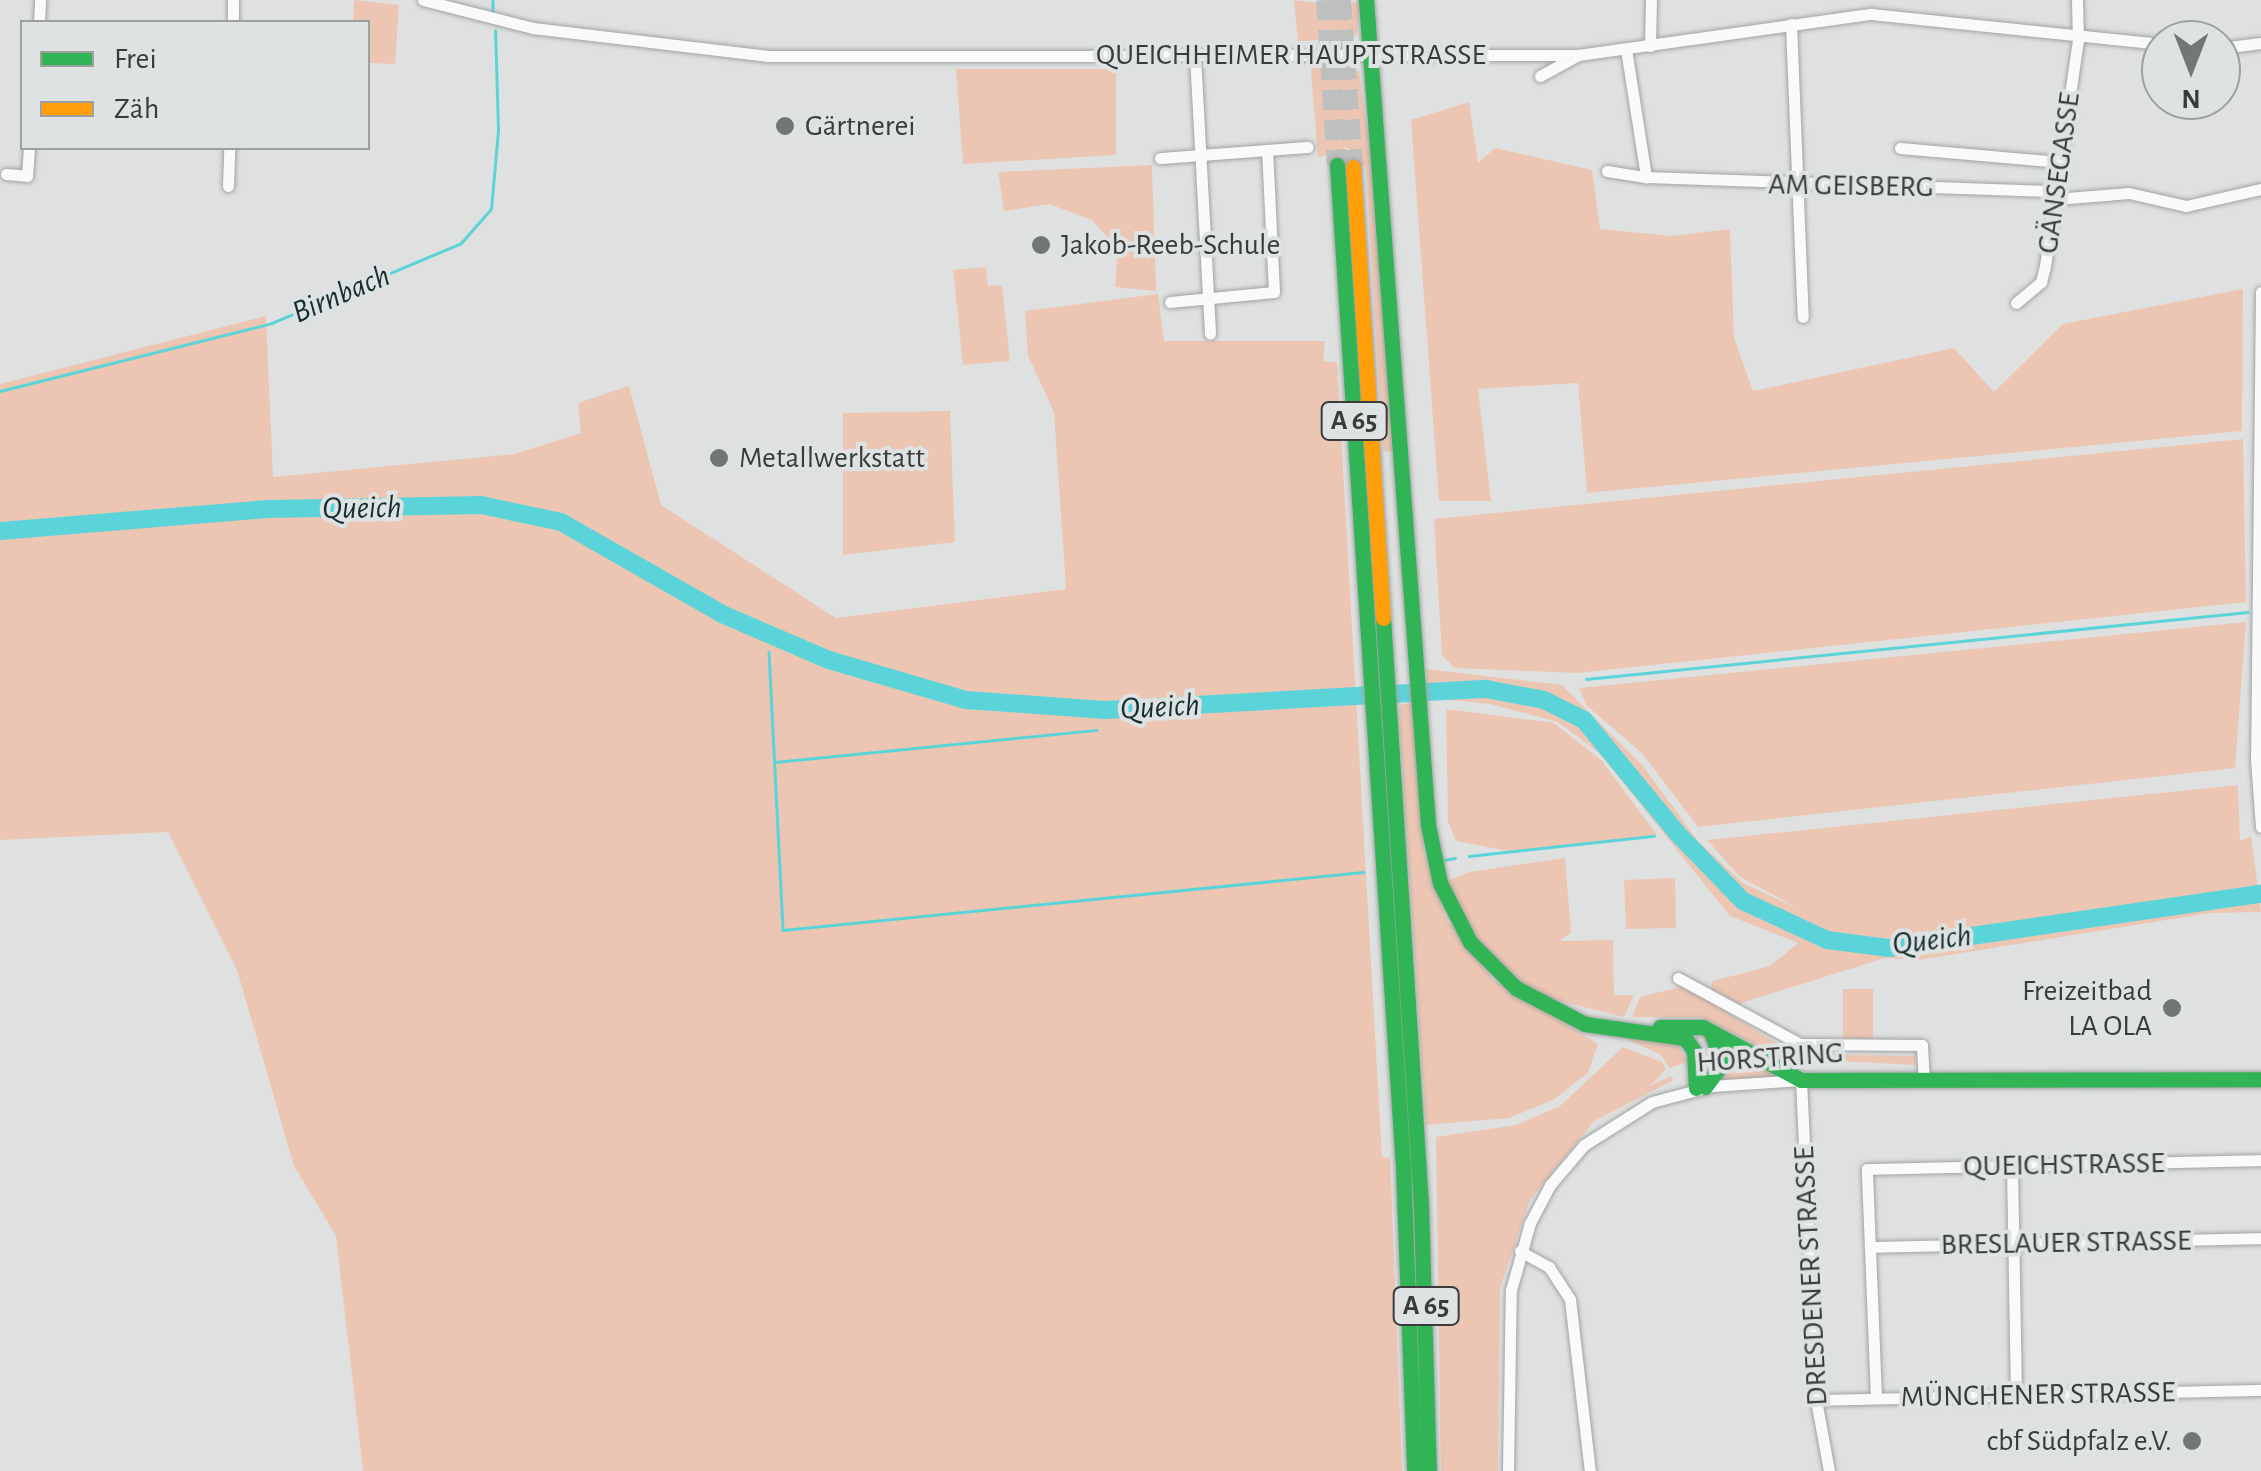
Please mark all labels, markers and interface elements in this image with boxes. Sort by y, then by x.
legend [20,20,370,150]
north arrow [2141,20,2241,120]
street label: QUEICHHEIMER HAUPTSTRASSE [1096,37,1486,73]
text: Frei [114,44,157,74]
text: N [2181,84,2201,112]
street label: GÄNSEGASSE [2030,90,2088,256]
text: Zäh [114,94,159,124]
place label: Gärtnerei [805,108,916,144]
marker: Gärtnerei [774,115,796,137]
street label: AM GEISBERG [1768,167,1934,205]
place label: Jakob-Reeb-Schule [1061,227,1280,263]
marker: Jakob-Reeb-Schule [1030,234,1052,256]
water label: Birnbach [286,256,396,332]
road number: A 65 [1319,398,1389,444]
place label: Metallwerkstatt [739,440,925,476]
marker: Metallwerkstatt [708,447,730,469]
water label: Queich [322,488,402,528]
water label: Queich [1119,686,1201,728]
water label: Queich [1890,916,1974,964]
place label: Freizeitbad LA OLA [2022,973,2152,1044]
marker: Freizeitbad LA OLA [2161,997,2183,1019]
street label: HORSTRING [1696,1035,1844,1081]
street label: DRESDENER STRASSE [1786,1145,1836,1407]
street label: QUEICHSTRASSE [1963,1145,2165,1185]
street label: BRESLAUER STRASSE [1940,1223,2192,1263]
road number: A 65 [1391,1283,1461,1329]
street label: MÜNCHENER STRASSE [1900,1375,2176,1415]
place label: cbf Südpfalz e.V. [1986,1423,2172,1459]
marker: cbf Südpfalz e.V. [2181,1430,2203,1452]

